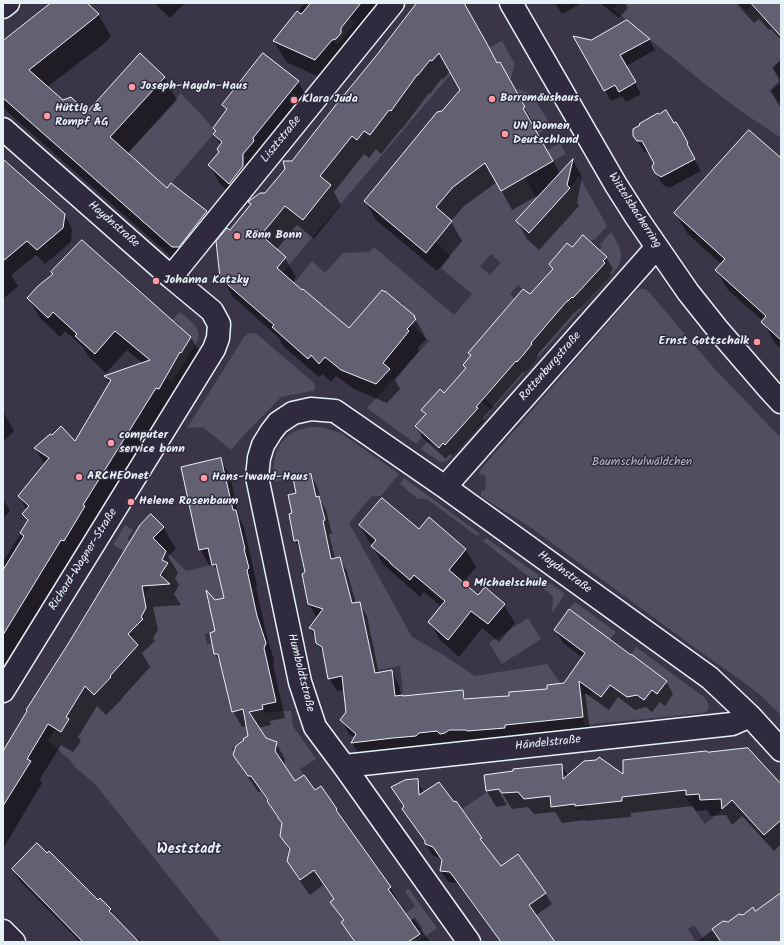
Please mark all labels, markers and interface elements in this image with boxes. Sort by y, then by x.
place label: Joseph-Haydn-Haus [140,80,247,94]
marker: Joseph-Haydn-Haus [127,82,137,92]
place label: Borromäushaus [500,92,579,106]
place label: Klara Juda [302,93,358,107]
marker: Borromäushaus [487,94,497,104]
marker: Klara Juda [289,95,299,105]
place label: Hüttig & Rompf AG [55,102,109,130]
marker: Hüttig & Rompf AG [42,111,52,121]
street label: Lisztstraße [259,114,305,166]
place label: UN Women Deutschland [513,120,579,148]
marker: UN Women Deutschland [500,129,510,139]
street label: Wittelsbacherring [604,171,664,251]
street label: Haydnstraße [84,199,142,251]
place label: Rönn Bonn [245,229,302,243]
marker: Rönn Bonn [232,231,242,241]
place label: Johanna Katzky [164,274,249,288]
marker: Johanna Katzky [151,276,161,286]
street label: Rottenburgstraße [517,329,585,405]
place label: Ernst Gottschalk [659,335,749,349]
marker: Ernst Gottschalk [752,337,762,347]
place label: computer service bonn [119,429,185,457]
marker: computer service bonn [106,438,116,448]
park label: Baumschulwäldchen [592,456,692,470]
place label: ARCHEOnet [87,470,149,484]
place label: Hans-Iwand-Haus [212,471,308,485]
marker: ARCHEOnet [74,472,84,482]
marker: Hans-Iwand-Haus [199,473,209,483]
place label: Helene Rosenbaum [139,495,238,509]
marker: Helene Rosenbaum [126,497,136,507]
street label: Richard-Wagner-Straße [47,506,121,614]
street label: Haydnstraße [534,549,594,597]
place label: Michaelschule [474,577,547,591]
marker: Michaelschule [461,579,471,589]
street label: Humboldtstraße [283,632,317,714]
street label: Händelstraße [514,733,582,755]
district label: Weststadt [157,843,221,859]

